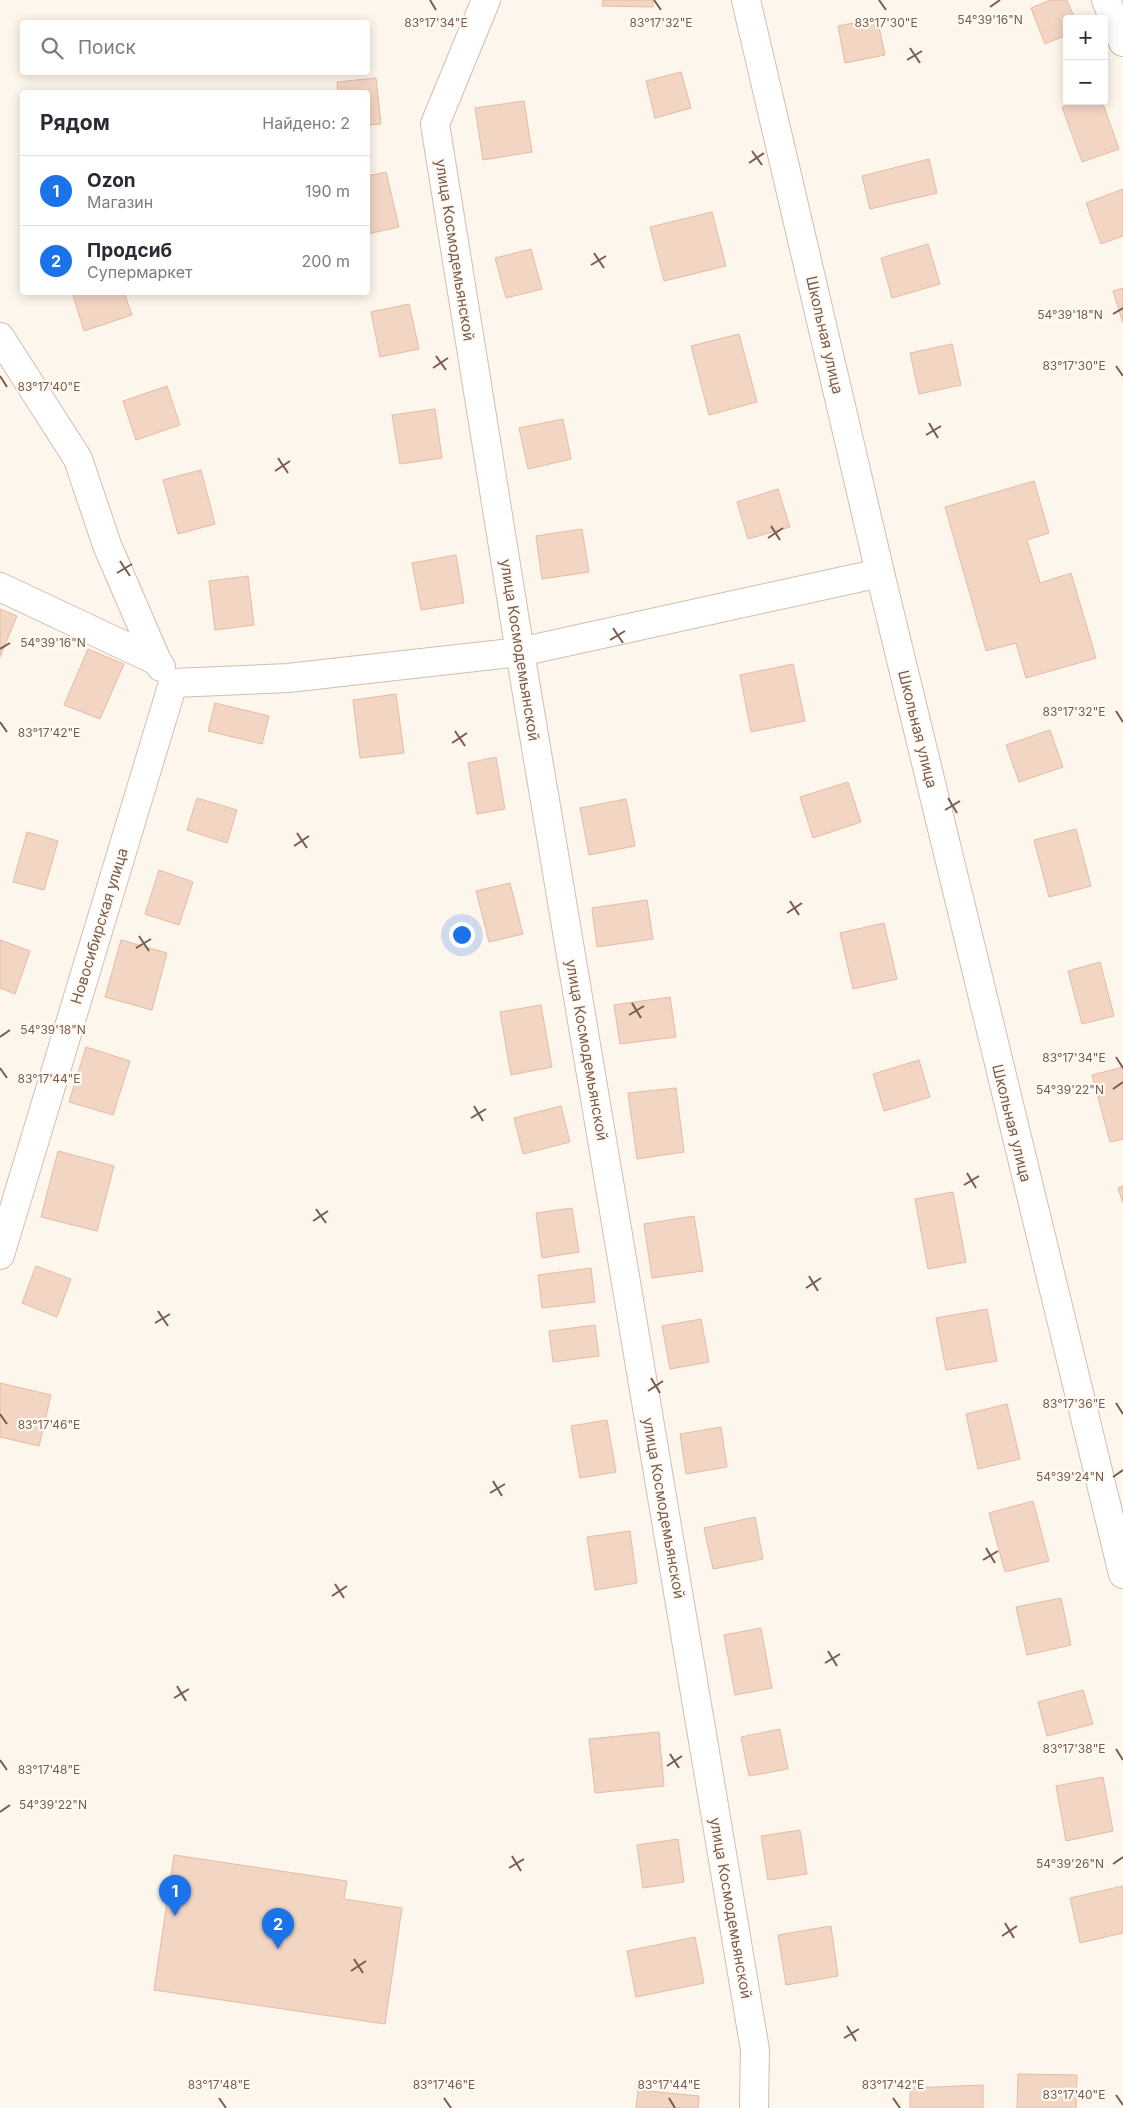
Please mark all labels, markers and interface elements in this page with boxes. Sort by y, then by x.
text: 54°39'16"N [957,12,1023,27]
text: 83°17'34"E [404,15,468,30]
text: 83°17'32"E [630,15,692,30]
text: 83°17'30"E [854,15,918,30]
map controls [1063,15,1108,105]
button: + [1063,15,1108,60]
search box [20,20,370,75]
icon: search [38,34,66,62]
text: Поиск [78,36,136,59]
button: − [1063,60,1108,105]
text: Рядом [40,110,110,135]
text: Найдено: 2 [262,113,350,133]
street label: улица Космодемьянской [431,158,479,342]
text: Ozon [87,169,136,192]
text: 1 [53,181,59,201]
text: 190 m [305,181,350,201]
text: Магазин [87,192,153,212]
text: Продсиб [87,239,172,262]
text: 2 [51,251,61,271]
text: 200 m [302,251,350,271]
text: Супермаркет [87,262,192,282]
street label: Школьная улица [802,274,848,396]
text: 54°39'18"N [1037,307,1103,322]
text: 83°17'30"E [1042,358,1106,373]
text: 83°17'40"E [18,379,80,394]
street label: улица Космодемьянской [496,558,544,742]
text: 54°39'16"N [20,635,86,650]
street label: Школьная улица [894,668,942,790]
text: 83°17'32"E [1043,704,1105,719]
text: 83°17'42"E [18,725,80,740]
street label: Новосибирская улица [66,846,132,1006]
your location [449,922,475,948]
street label: улица Космодемьянской [562,958,612,1142]
text: 54°39'18"N [20,1022,86,1037]
text: 83°17'34"E [1042,1050,1106,1065]
street label: Школьная улица [988,1062,1036,1184]
text: 83°17'44"E [18,1071,80,1086]
text: 54°39'22"N [1036,1082,1104,1097]
text: 83°17'36"E [1042,1396,1106,1411]
street label: улица Космодемьянской [639,1416,689,1600]
text: 83°17'46"E [18,1417,80,1432]
text: 54°39'24"N [1036,1469,1104,1484]
text: 83°17'38"E [1042,1741,1106,1756]
text: 83°17'48"E [18,1762,80,1777]
text: 54°39'22"N [19,1797,87,1812]
street label: улица Космодемьянской [706,1816,756,2000]
text: 54°39'26"N [1036,1856,1104,1871]
pin: 1 [159,1875,191,1916]
pin: 2 [262,1908,294,1949]
text: 83°17'48"E [188,2077,250,2092]
text: 83°17'46"E [413,2077,475,2092]
text: 83°17'44"E [638,2077,700,2092]
text: 83°17'42"E [862,2077,924,2092]
text: 83°17'40"E [1043,2087,1105,2102]

